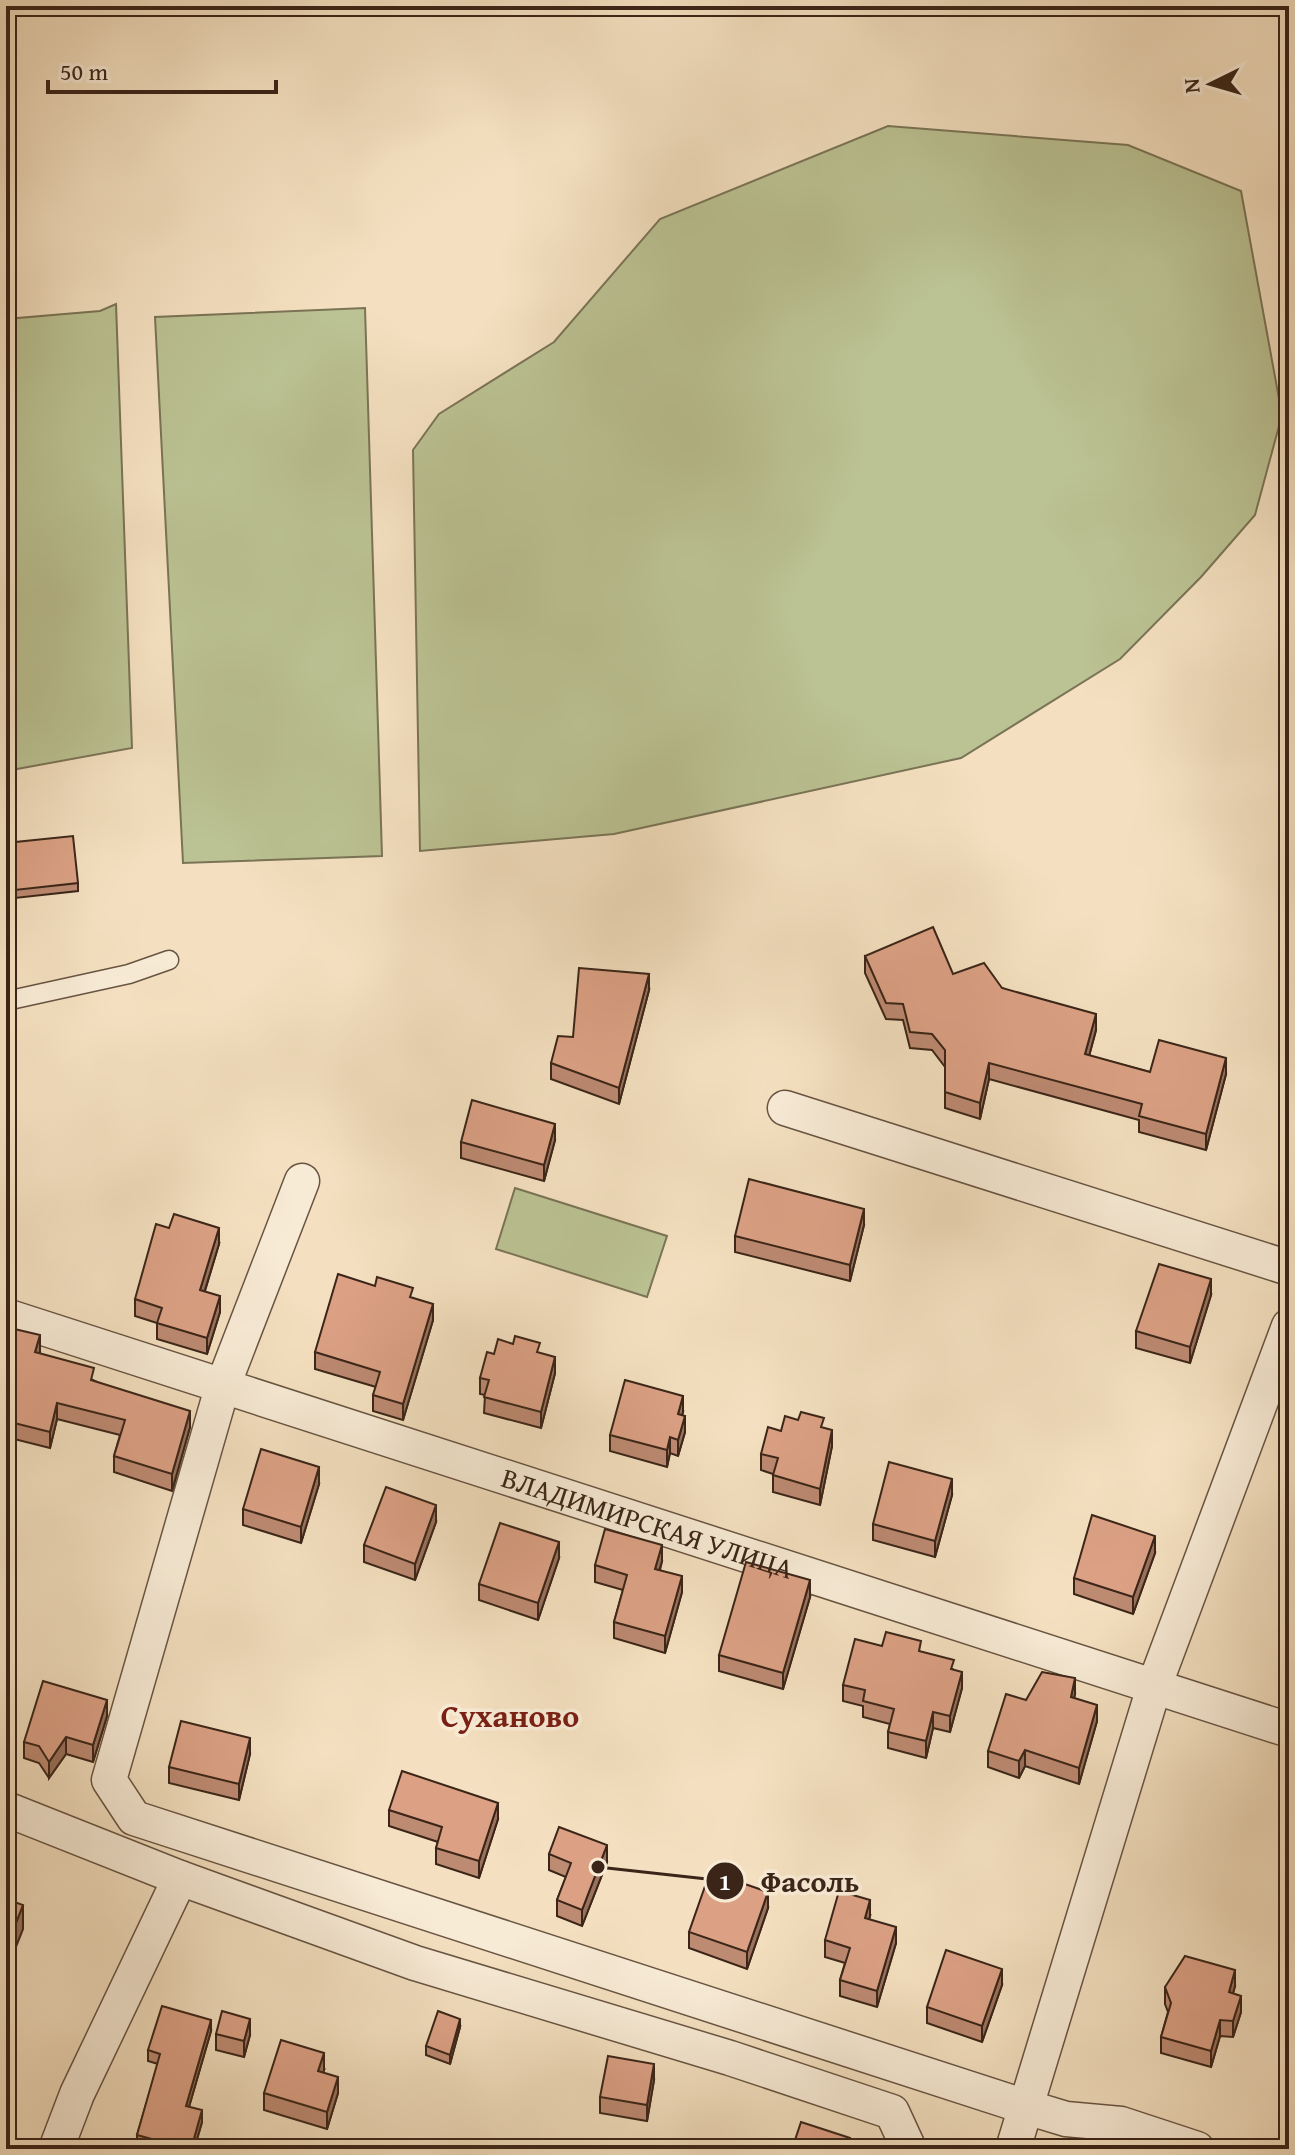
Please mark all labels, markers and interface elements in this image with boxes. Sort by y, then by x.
scale bar [48,44,276,94]
north arrow [1171,44,1251,124]
text: 50 m [60,54,108,89]
text: N [1174,77,1208,94]
street label: ВЛАДИМИРСКАЯ УЛИЦА [497,1456,799,1589]
district label: Суханово [441,1692,579,1739]
callout: Фасоль [705,1854,875,1908]
text: Фасоль [761,1859,859,1903]
text: 1 [719,1864,731,1899]

